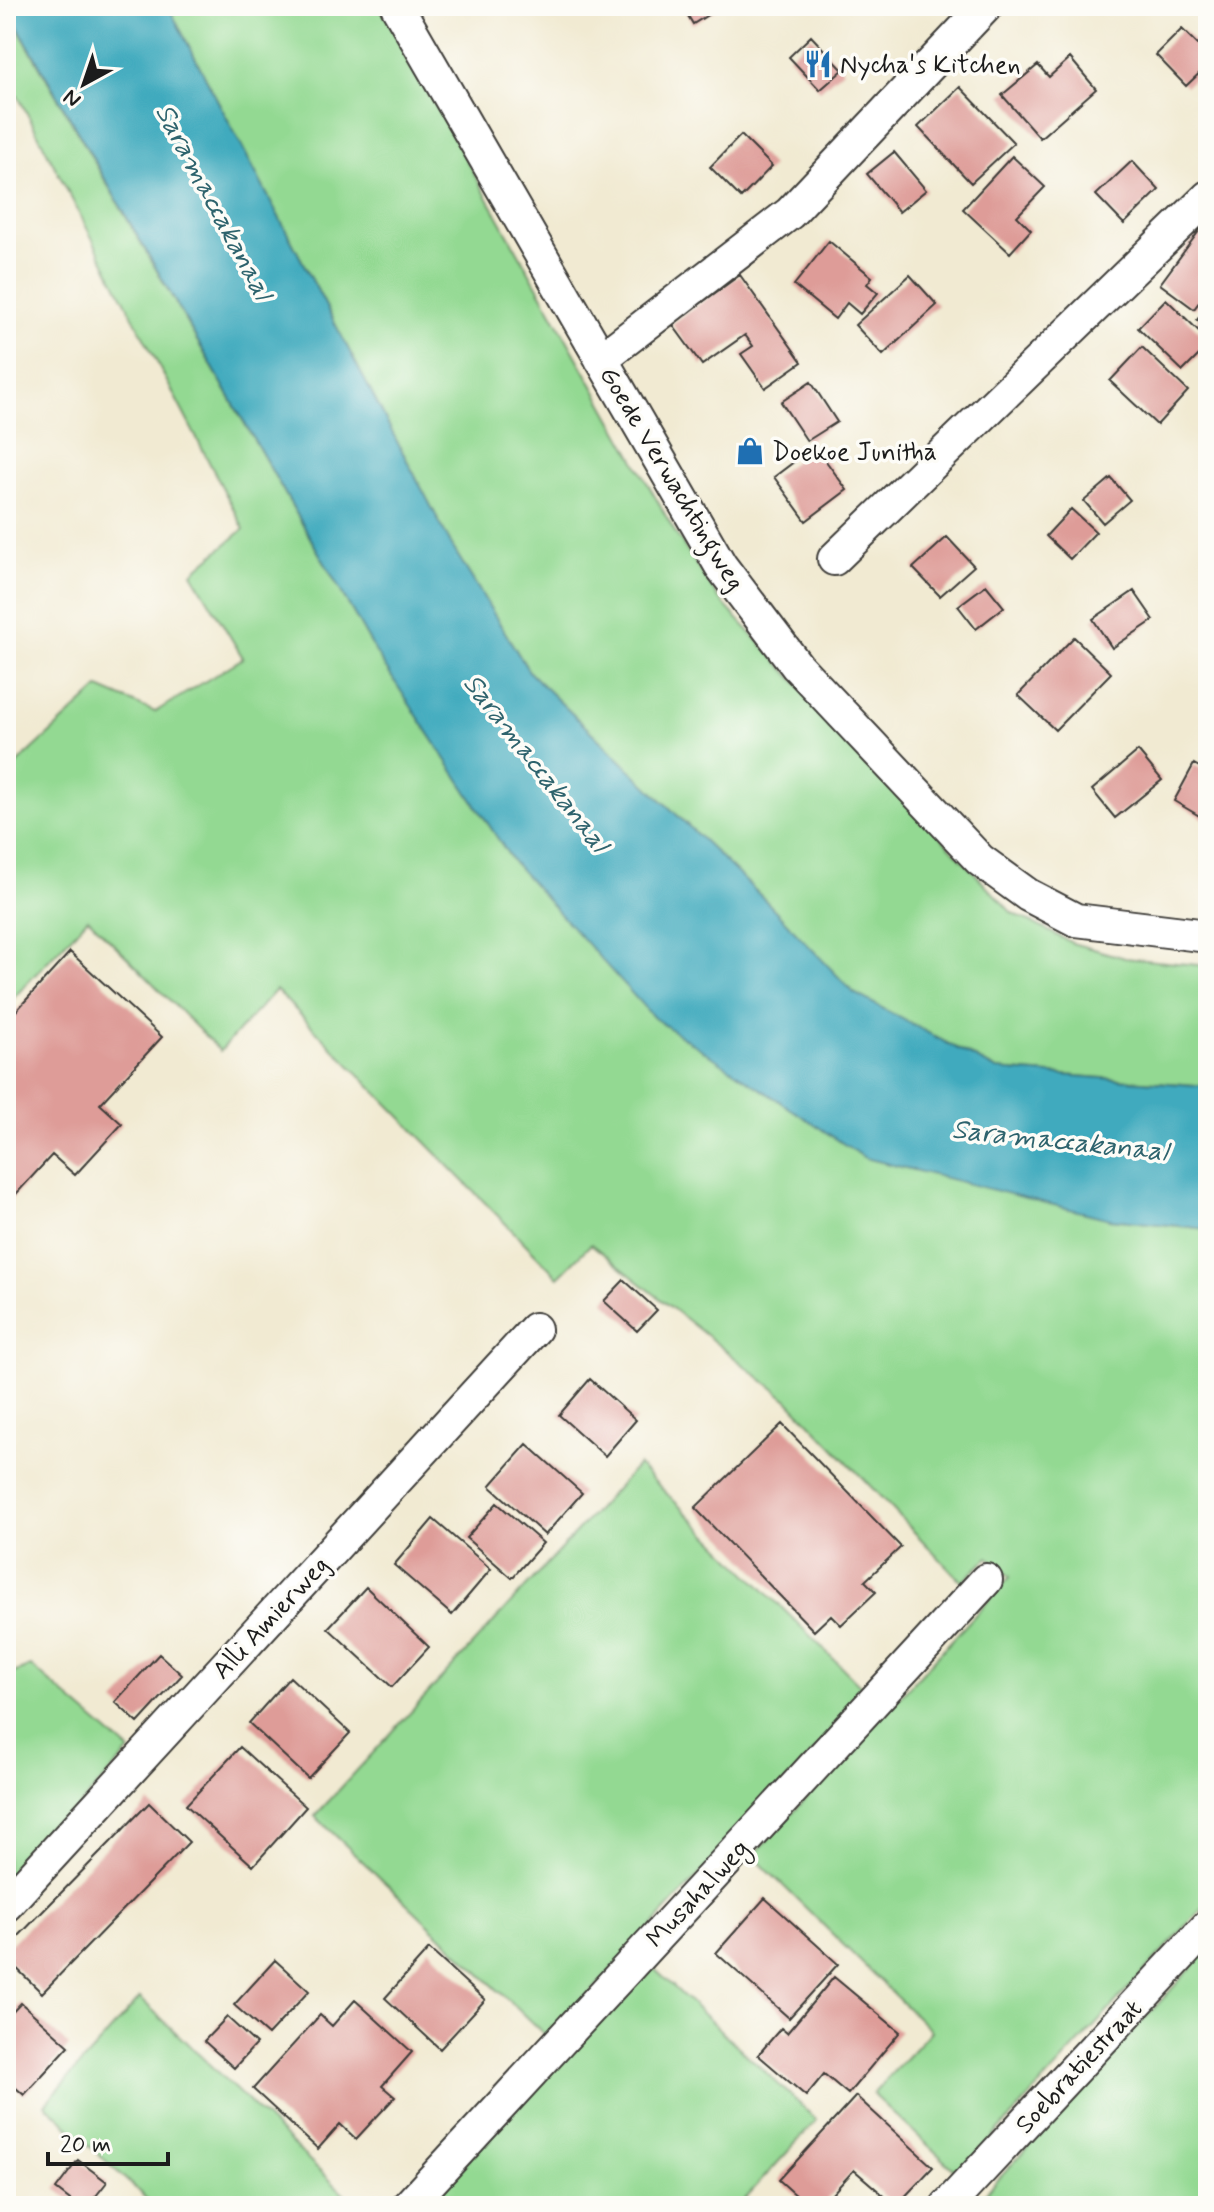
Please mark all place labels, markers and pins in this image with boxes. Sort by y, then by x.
restaurant icon: Nycha's Kitchen [803,49,833,79]
place label: Nycha's Kitchen [840,49,1021,83]
shop icon: Doekoe Junitha [735,436,765,466]
place label: Doekoe Junitha [772,436,937,470]

